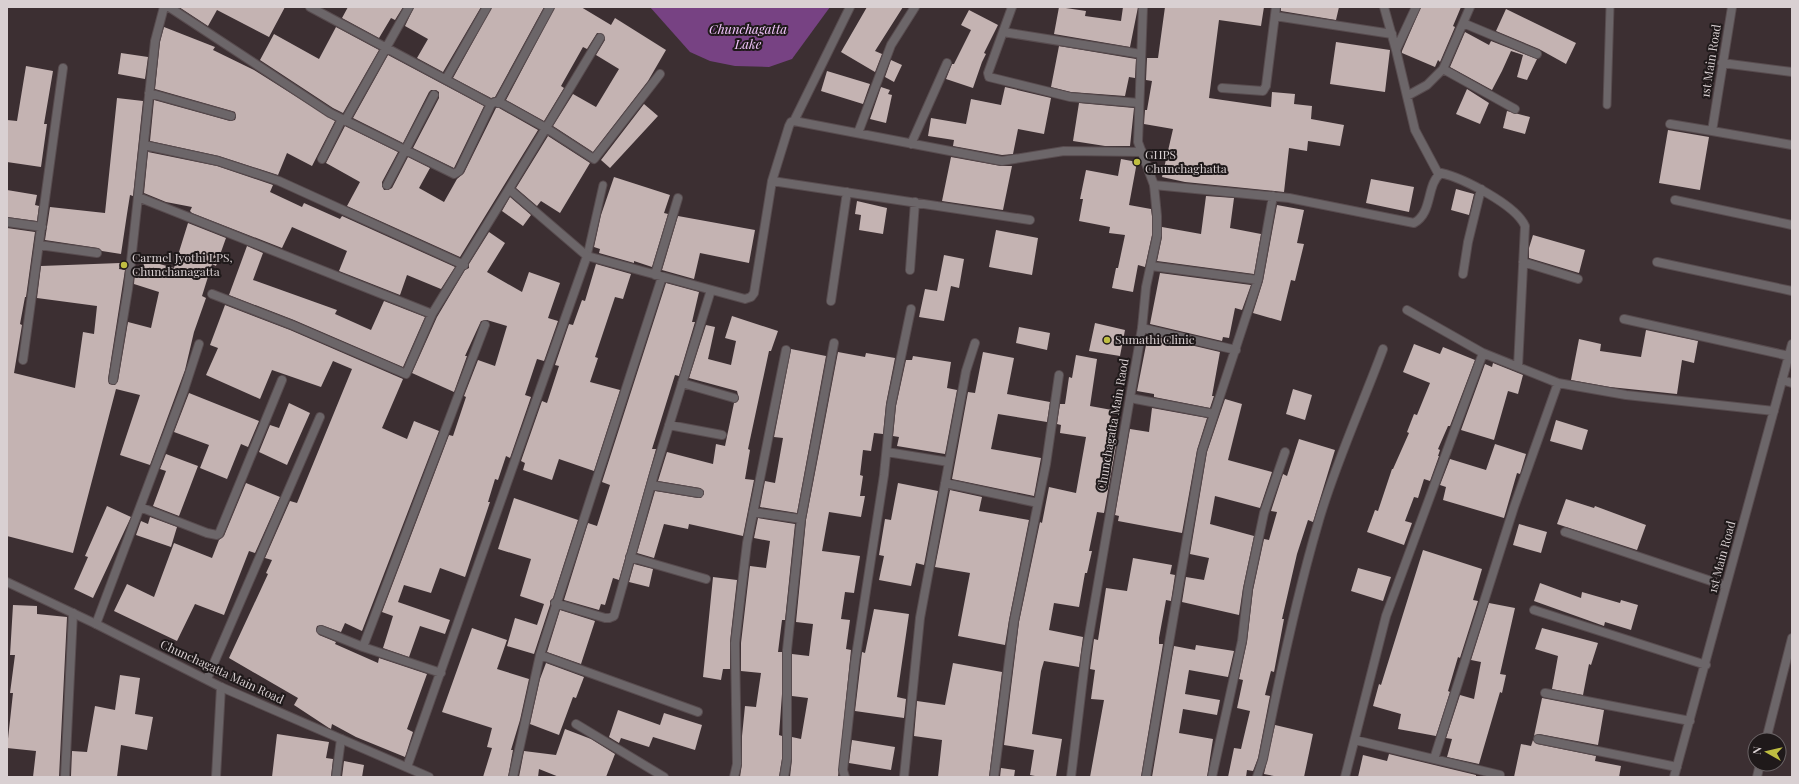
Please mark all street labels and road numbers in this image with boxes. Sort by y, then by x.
street label: 1st Main Road [1696,23,1724,99]
street label: Chunchagatta Main Raod [1092,357,1132,493]
street label: 1st Main Road [1704,519,1738,595]
street label: Chunchagatta Main Road [158,635,287,707]

